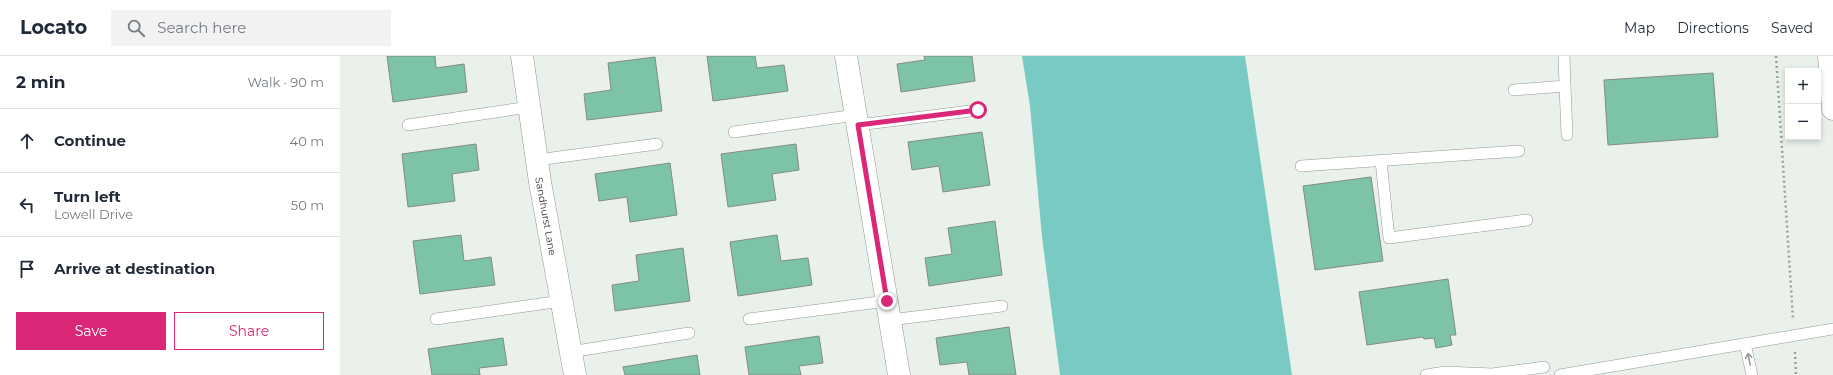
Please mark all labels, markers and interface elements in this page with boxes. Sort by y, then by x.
search box [111,10,391,46]
text: Locato [20,16,87,39]
icon: search [125,17,147,39]
text: Search here [157,18,246,37]
text: Map [1624,19,1655,37]
text: Directions [1677,19,1749,37]
text: Saved [1771,19,1813,37]
map controls [1785,68,1821,140]
button: + [1785,68,1821,104]
text: 2 min [16,72,66,92]
text: Walk · 90 m [248,74,324,90]
route start [969,101,987,119]
button: − [1785,104,1821,140]
icon: ahead [16,130,38,152]
text: Continue [54,131,126,150]
text: 40 m [290,133,324,149]
street label: Sandhurst Lane [532,176,559,256]
text: Turn left [54,187,121,206]
icon: left [16,194,38,216]
text: 50 m [291,197,324,213]
text: Lowell Drive [54,206,133,222]
icon: arrive [16,258,38,280]
text: Arrive at destination [54,259,215,278]
route end [878,292,896,310]
button: Save [16,312,166,350]
button: Share [174,312,324,350]
one-way arrow [1744,353,1752,366]

